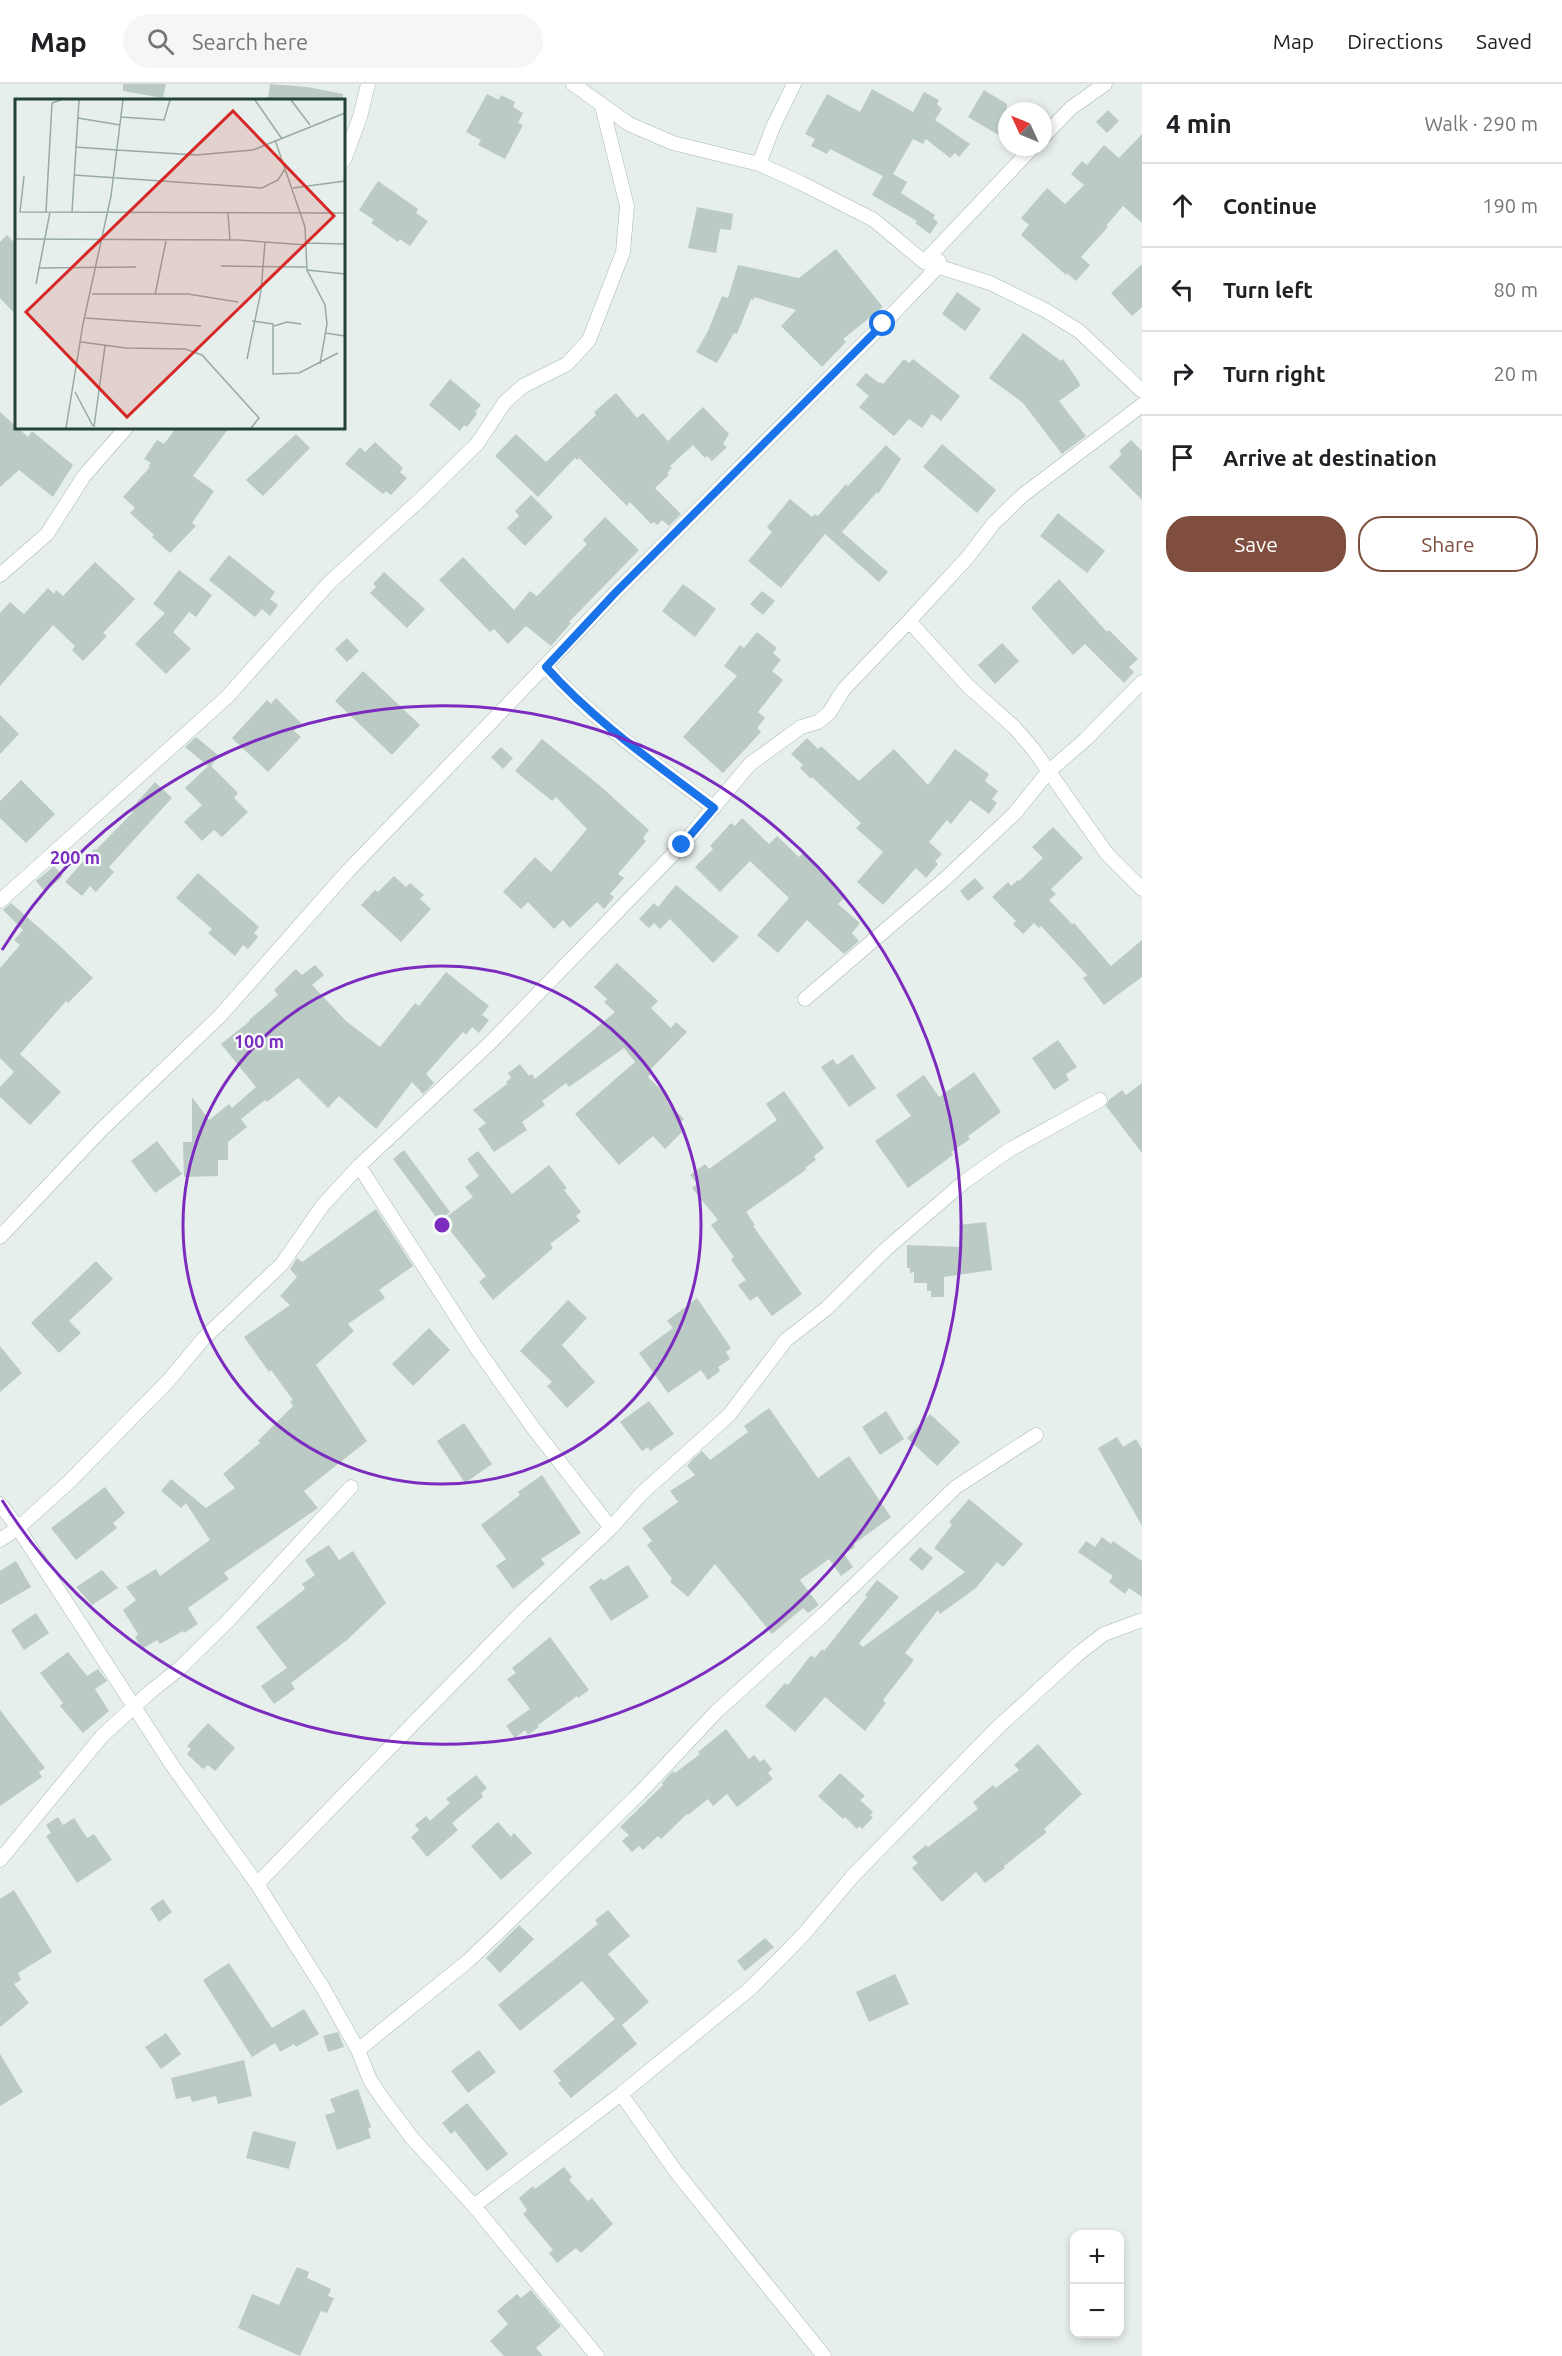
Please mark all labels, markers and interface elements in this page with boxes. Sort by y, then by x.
search box [123,14,543,68]
icon: search [144,25,177,58]
text: Map [30,26,87,57]
text: Search here [192,29,308,54]
text: Map [1273,29,1314,53]
text: Directions [1347,29,1443,53]
text: Saved [1476,29,1532,53]
inset map [15,99,345,429]
north arrow [998,102,1052,156]
text: 4 min [1166,109,1232,138]
text: Walk · 290 m [1425,112,1538,135]
icon: ahead [1166,189,1199,222]
text: Continue [1223,193,1317,218]
text: 190 m [1482,194,1538,217]
icon: left [1166,273,1199,306]
text: Turn left [1223,277,1313,302]
text: 80 m [1494,278,1538,301]
route start [869,310,895,336]
icon: right [1166,357,1199,390]
text: Turn right [1223,361,1325,386]
text: 20 m [1494,362,1538,385]
icon: arrive [1166,441,1199,474]
text: Arrive at destination [1223,445,1437,470]
button: Save [1166,516,1346,572]
button: Share [1358,516,1538,572]
route end [668,831,694,857]
text: 200 m [50,847,100,867]
text: 100 m [234,1031,284,1051]
centre of rings [432,1215,452,1235]
map controls [1070,2230,1124,2338]
button: + [1070,2230,1124,2284]
button: − [1070,2284,1124,2338]

